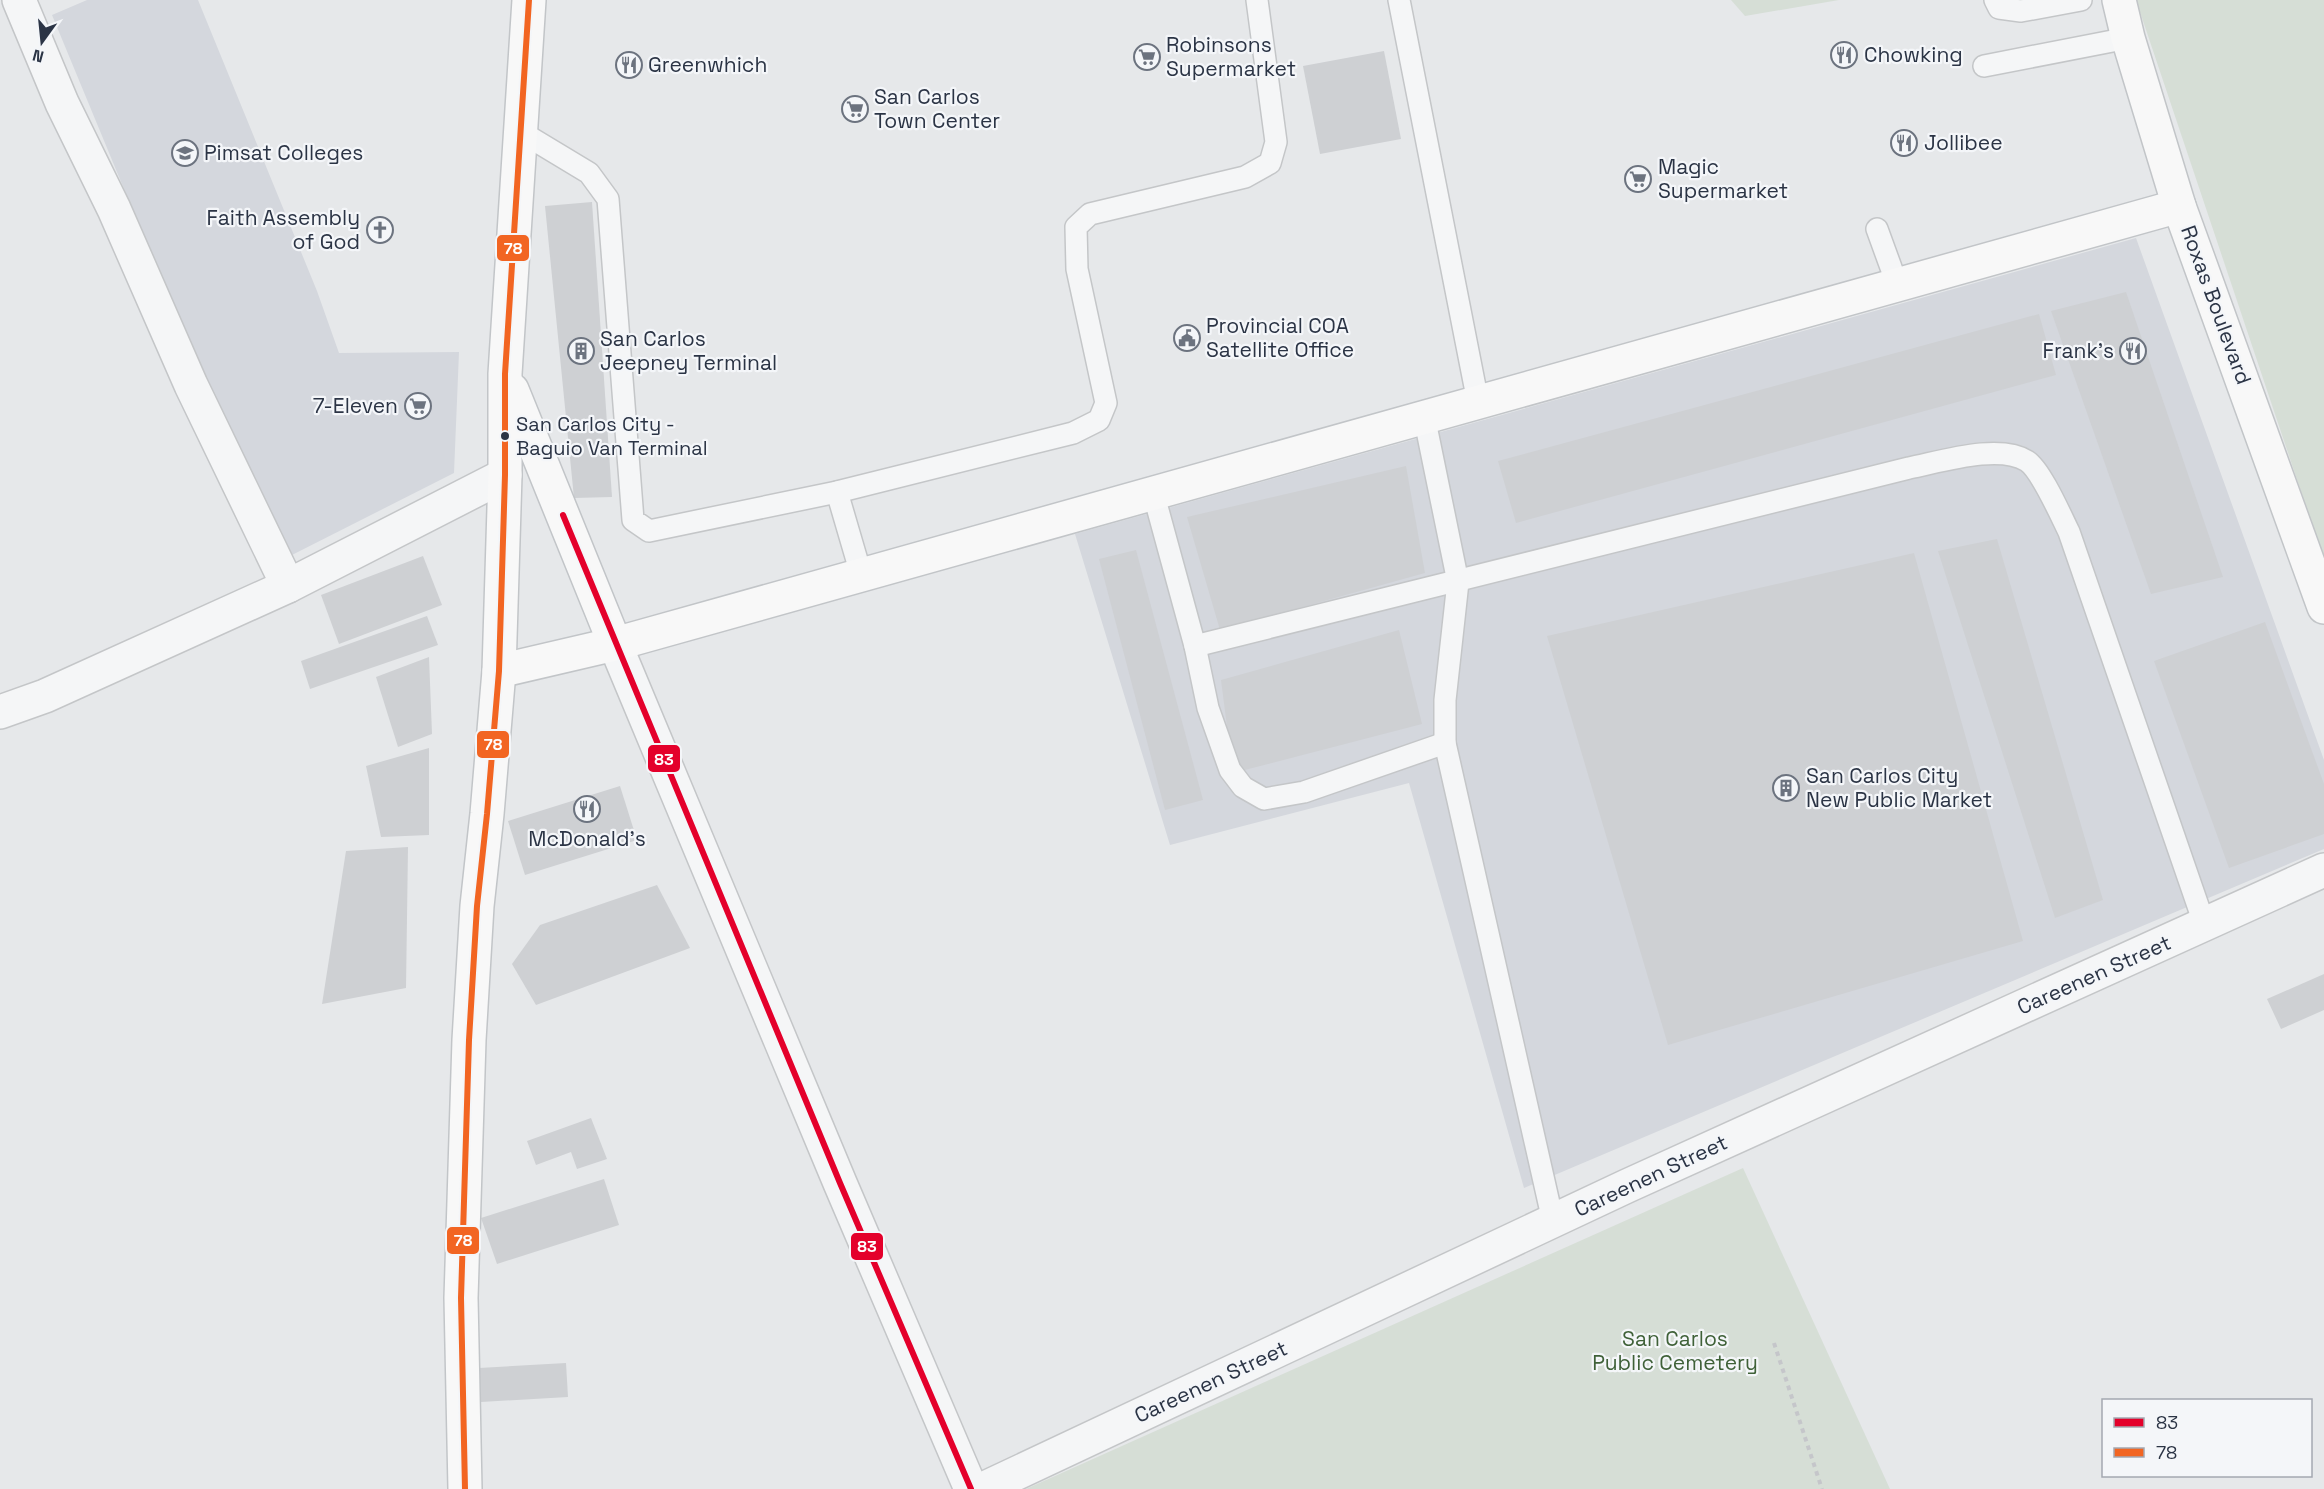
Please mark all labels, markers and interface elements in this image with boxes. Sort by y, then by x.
north arrow [12,12,72,72]
place label: Robinsons Supermarket [1166,31,1296,82]
restaurant icon: Chowking [1829,40,1859,70]
place label: Chowking [1864,41,1963,68]
supermarket icon: Robinsons Supermarket [1132,42,1162,72]
text: N [30,44,46,68]
restaurant icon: Greenwhich [614,50,644,80]
place label: Greenwhich [648,51,767,78]
place label: San Carlos Town Center [874,83,1000,134]
supermarket icon: San Carlos Town Center [840,94,870,124]
restaurant icon: Jollibee [1889,128,1919,158]
place label: Jollibee [1924,129,2003,156]
school or university icon: Pimsat Colleges [170,138,200,168]
place label: Pimsat Colleges [204,139,363,166]
place label: Magic Supermarket [1658,153,1788,204]
supermarket icon: Magic Supermarket [1623,164,1653,194]
place label: Faith Assembly of God [207,204,360,255]
church icon: Faith Assembly of God [365,215,395,245]
street label: Roxas Boulevard [2175,222,2258,388]
line badge: 78 [496,234,530,262]
text: 78 [504,238,523,259]
place label: Provincial COA Satellite Office [1206,312,1354,363]
public building icon: Provincial COA Satellite Office [1172,323,1202,353]
place label: San Carlos Jeepney Terminal [600,325,777,376]
building icon: San Carlos Jeepney Terminal [566,336,596,366]
restaurant icon: Frank's [2118,336,2148,366]
place label: Frank's [2043,337,2114,364]
supermarket icon: 7-Eleven [403,391,433,421]
place label: 7-Eleven [313,392,398,419]
place label: San Carlos City - Baguio Van Terminal [516,411,708,461]
marker: San Carlos City - Baguio Van Terminal [499,430,511,442]
line badge: 78 [476,730,510,759]
text: 78 [484,734,503,755]
line badge: 83 [647,744,681,773]
text: 83 [654,749,674,770]
place label: San Carlos City New Public Market [1806,762,1992,813]
building icon: San Carlos City New Public Market [1771,773,1801,803]
restaurant icon: McDonald's [572,794,602,824]
place label: McDonald's [528,825,646,852]
street label: Careenen Street [2013,929,2175,1021]
street label: Careenen Street [1570,1128,1732,1223]
line badge: 78 [446,1226,480,1255]
text: 78 [454,1230,473,1251]
line badge: 83 [850,1232,884,1261]
text: 83 [857,1236,877,1257]
park label: San Carlos Public Cemetery [1592,1325,1758,1376]
street label: Careenen Street [1130,1334,1292,1429]
legend [2102,1399,2312,1477]
text: 83 [2156,1411,2178,1434]
text: 78 [2156,1441,2177,1464]

